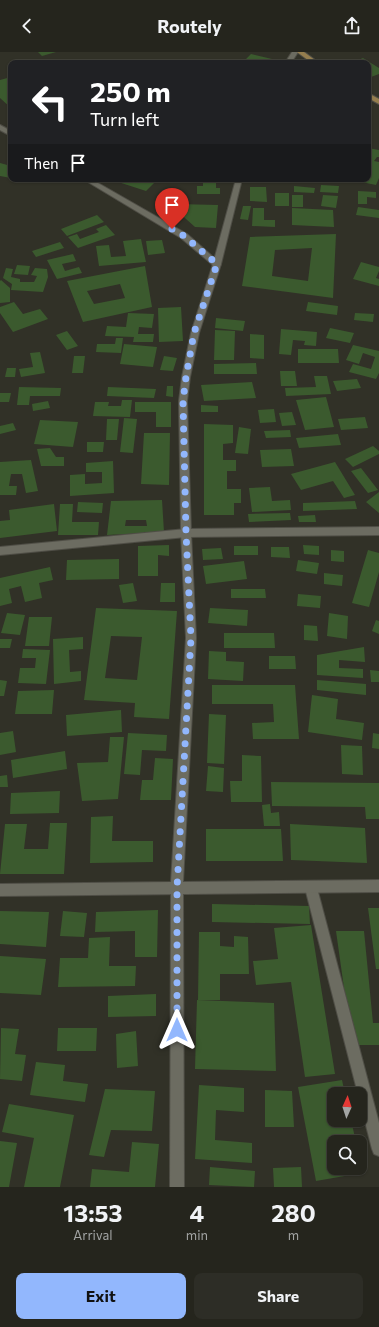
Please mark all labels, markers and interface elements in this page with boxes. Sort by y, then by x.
icon: back [16,15,38,37]
text: Routely [157,15,222,37]
icon: share [341,15,363,37]
text: 250 m [90,74,171,108]
icon: left [24,76,76,128]
text: Turn left [90,108,159,130]
icon: arrive [67,152,89,174]
text: Then [24,154,59,172]
pin [155,188,189,229]
icon: arrive [161,194,183,216]
position arrow [156,1009,198,1051]
north arrow [327,1087,367,1127]
map controls [327,1087,367,1175]
button: search [327,1135,367,1175]
text: 13:53 [63,1198,123,1227]
text: 4 [190,1198,204,1227]
text: 280 [271,1198,316,1227]
text: Arrival [73,1227,113,1243]
text: min [186,1227,208,1243]
text: m [288,1227,299,1243]
button: Exit [16,1273,186,1319]
button: Share [194,1273,363,1319]

